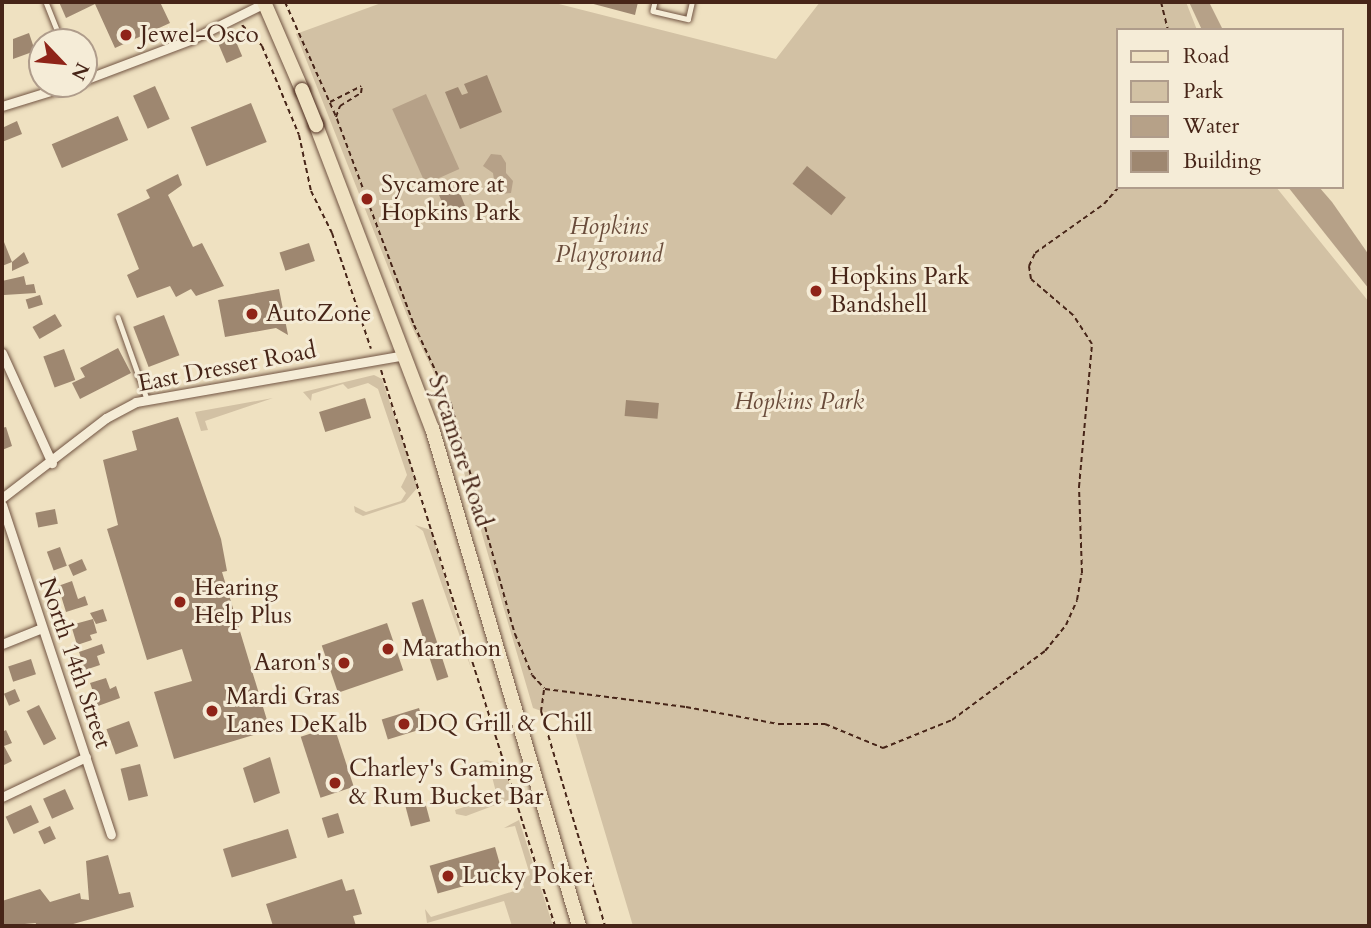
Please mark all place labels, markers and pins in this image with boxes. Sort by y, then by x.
place label: Jewel-Osco [140,21,259,49]
marker: Jewel-Osco [118,27,134,43]
place label: Sycamore at Hopkins Park [381,171,521,227]
marker: Sycamore at Hopkins Park [359,191,375,207]
place label: Hopkins Park Bandshell [830,263,970,319]
marker: Hopkins Park Bandshell [808,283,824,299]
place label: AutoZone [266,300,371,328]
marker: AutoZone [244,306,260,322]
place label: Hearing Help Plus [194,574,292,630]
marker: Hearing Help Plus [172,594,188,610]
place label: Marathon [402,635,501,663]
marker: Marathon [380,641,396,657]
place label: Aaron's [254,649,330,677]
marker: Aaron's [336,655,352,671]
place label: Mardi Gras Lanes DeKalb [226,683,368,739]
marker: Mardi Gras Lanes DeKalb [204,703,220,719]
place label: DQ Grill & Chill [418,710,593,738]
marker: DQ Grill & Chill [396,716,412,732]
place label: Charley's Gaming & Rum Bucket Bar [349,755,543,811]
marker: Charley's Gaming & Rum Bucket Bar [327,775,343,791]
place label: Lucky Poker [462,862,592,890]
marker: Lucky Poker [440,868,456,884]

